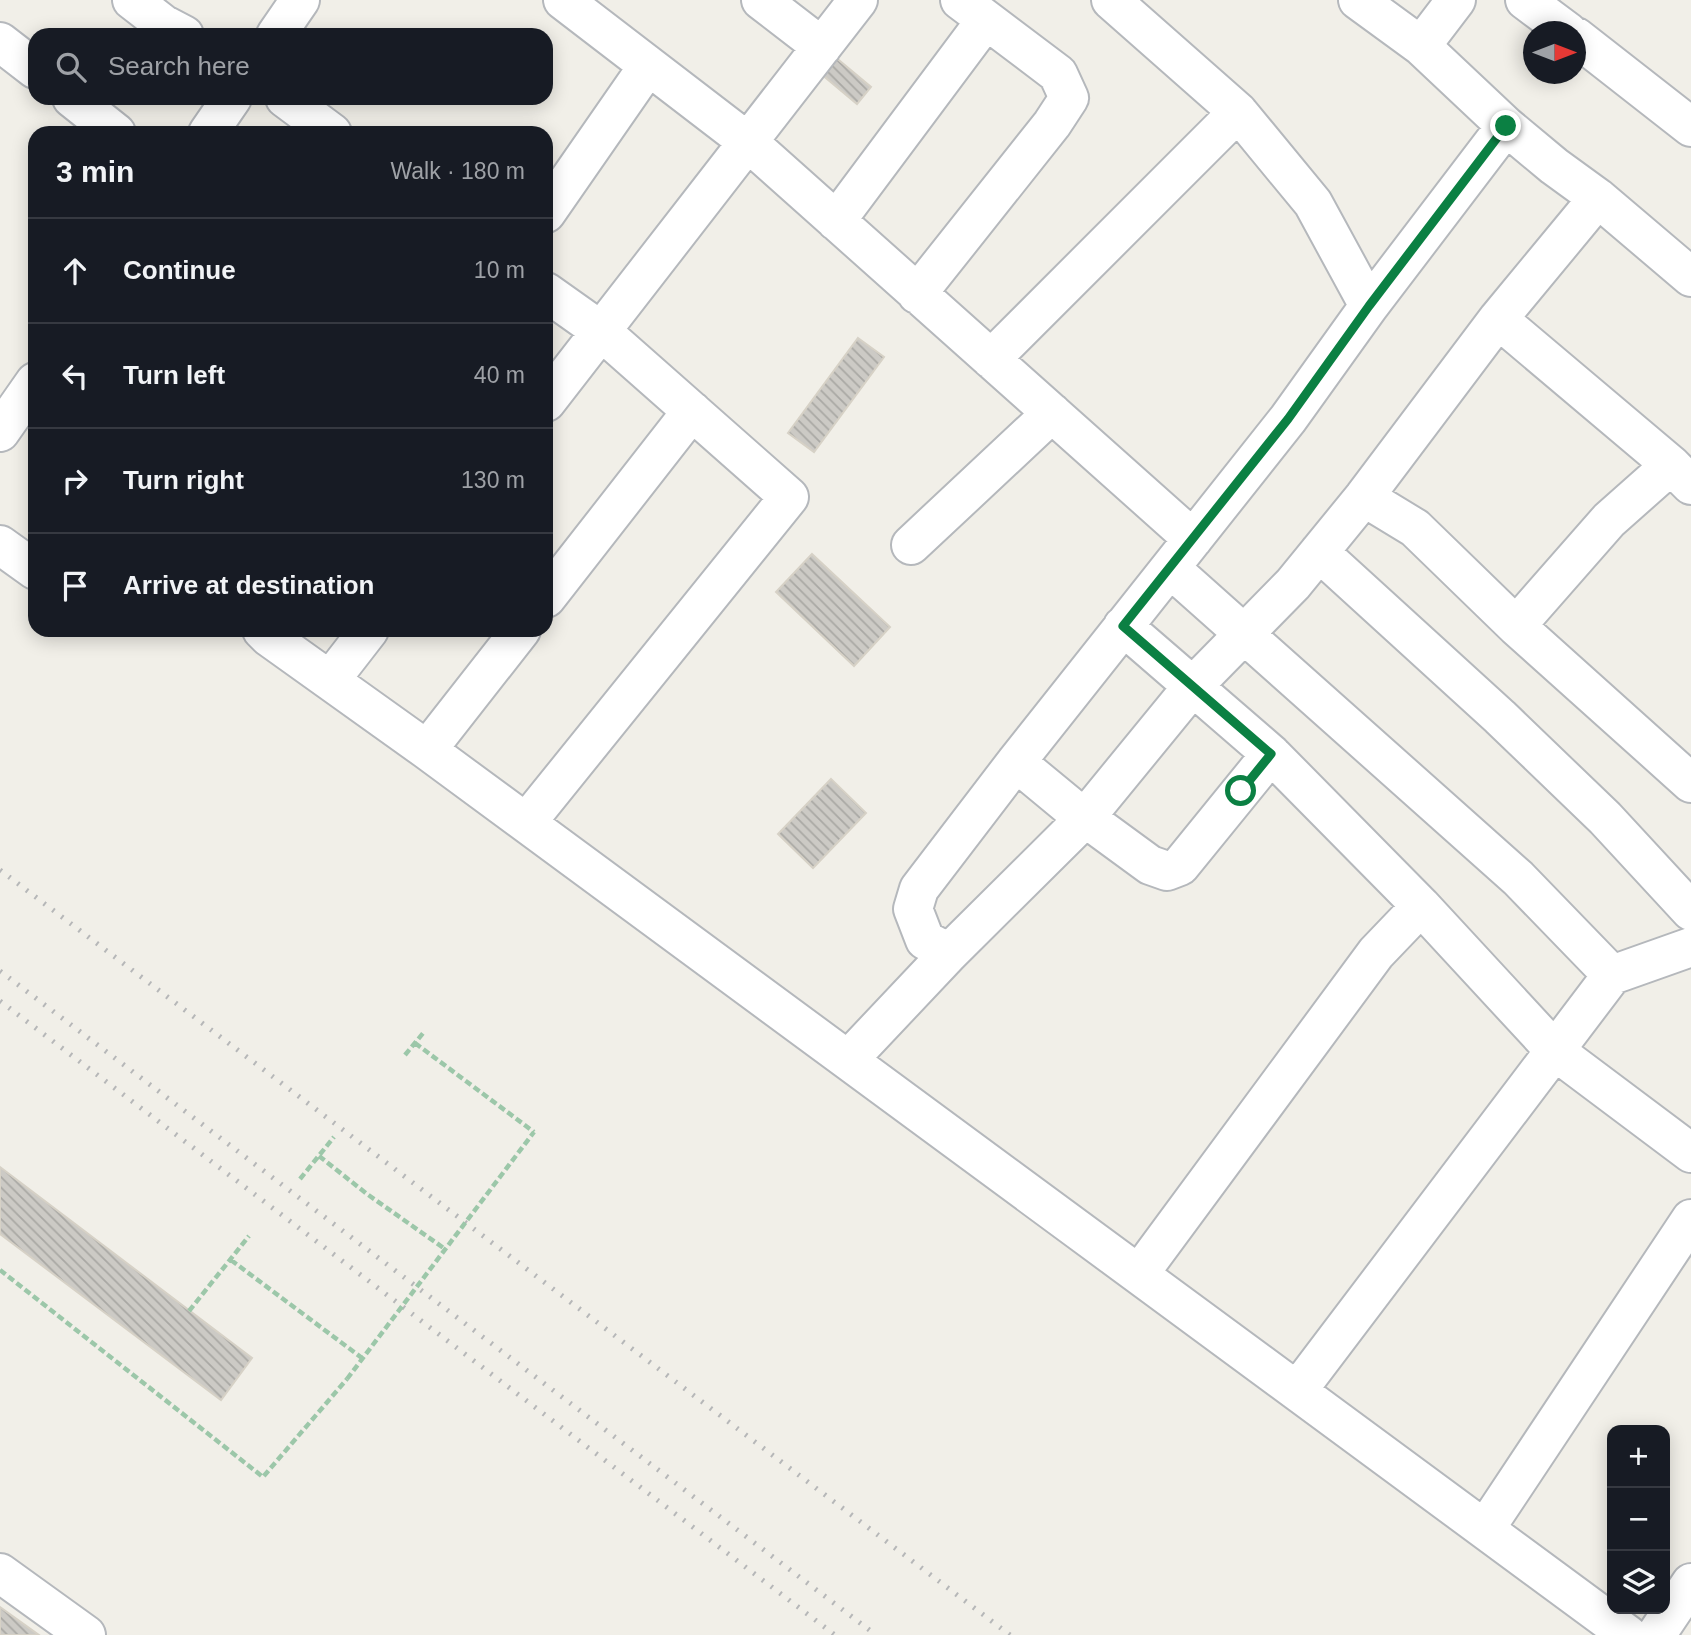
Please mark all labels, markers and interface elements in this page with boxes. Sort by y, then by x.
north arrow [1523,21,1586,84]
search box [28,28,553,105]
icon: search [52,48,90,86]
text: Search here [108,51,250,81]
route end [1490,110,1521,141]
text: 3 min [56,155,134,188]
text: Walk · 180 m [390,158,525,184]
icon: ahead [56,252,94,290]
text: Continue [123,255,236,285]
text: 10 m [474,257,525,283]
icon: left [56,357,94,395]
text: Turn left [123,360,225,390]
text: 40 m [474,362,525,388]
icon: right [56,462,94,500]
text: Turn right [123,465,244,495]
text: 130 m [461,467,525,493]
icon: arrive [56,567,94,605]
text: Arrive at destination [123,570,374,600]
route start [1225,775,1256,806]
map controls [1607,1425,1670,1614]
button: + [1607,1425,1670,1488]
button: − [1607,1488,1670,1551]
button: layers [1607,1551,1670,1614]

